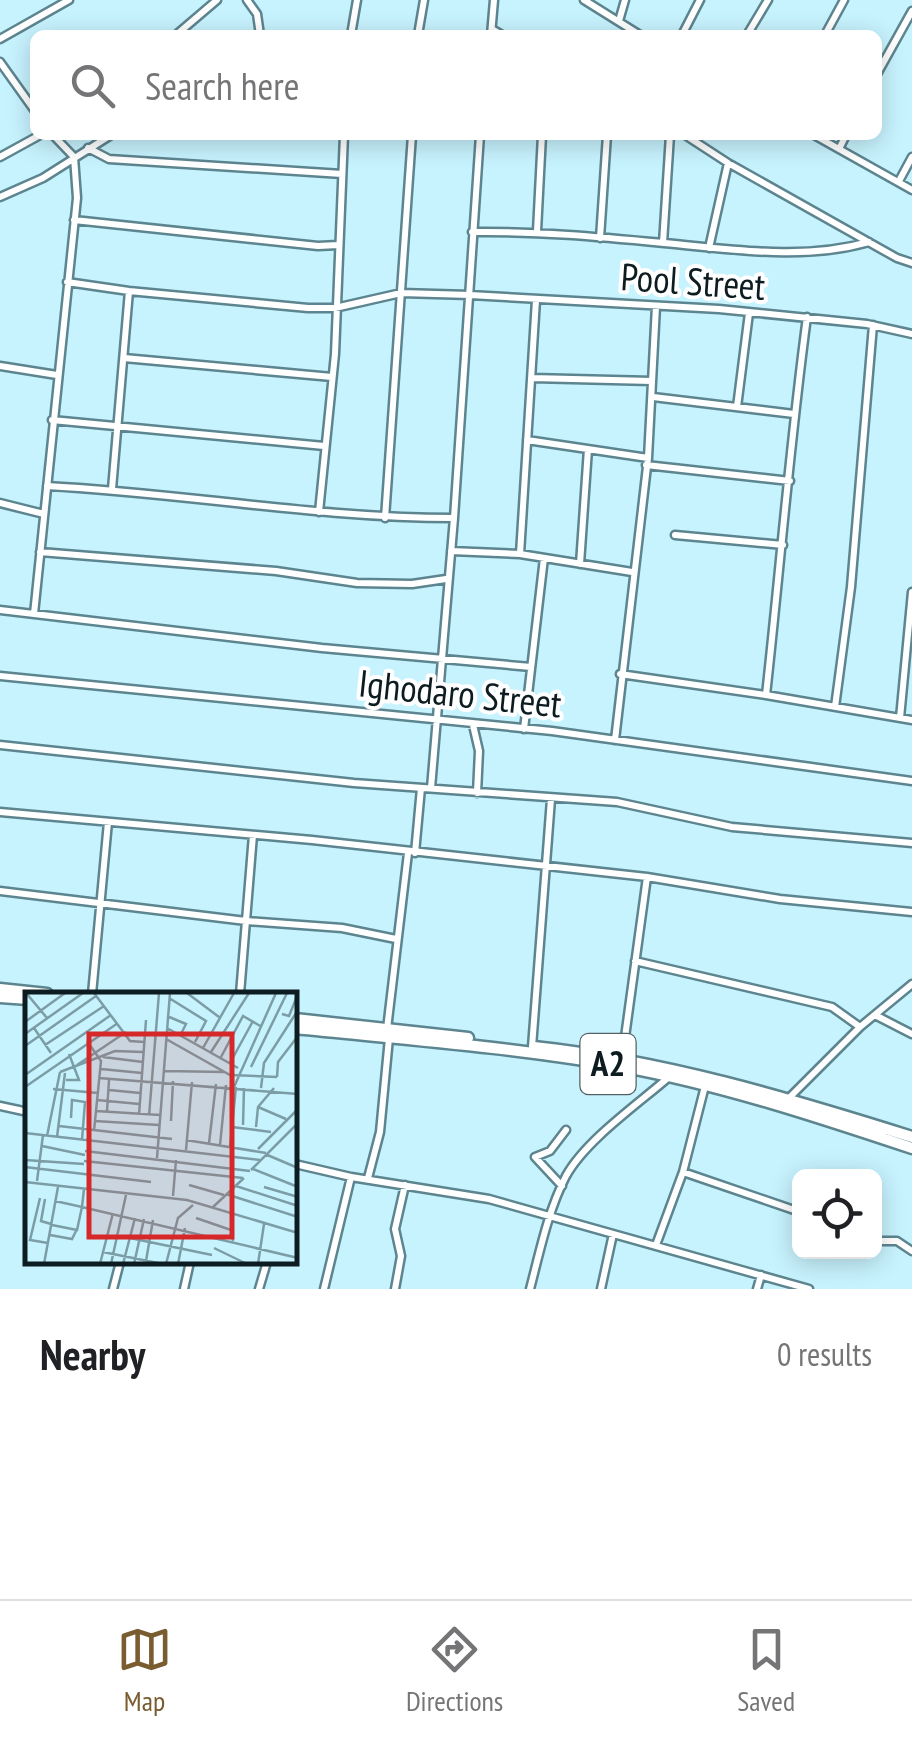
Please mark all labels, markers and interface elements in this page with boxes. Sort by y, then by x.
search box [30,30,882,140]
icon: search [65,58,120,113]
text: Search here [145,61,299,110]
street label: Pool Street [619,251,767,310]
street label: Ighodaro Street [356,658,565,728]
inset map [25,992,298,1264]
road number: A2 [580,1034,636,1094]
map controls [792,1169,882,1259]
button: locate [792,1169,882,1259]
text: Nearby [40,1327,145,1382]
text: 0 results [777,1333,872,1375]
tab: Map [117,1622,172,1719]
tab: Directions [406,1622,503,1719]
tab: Saved [737,1622,795,1719]

